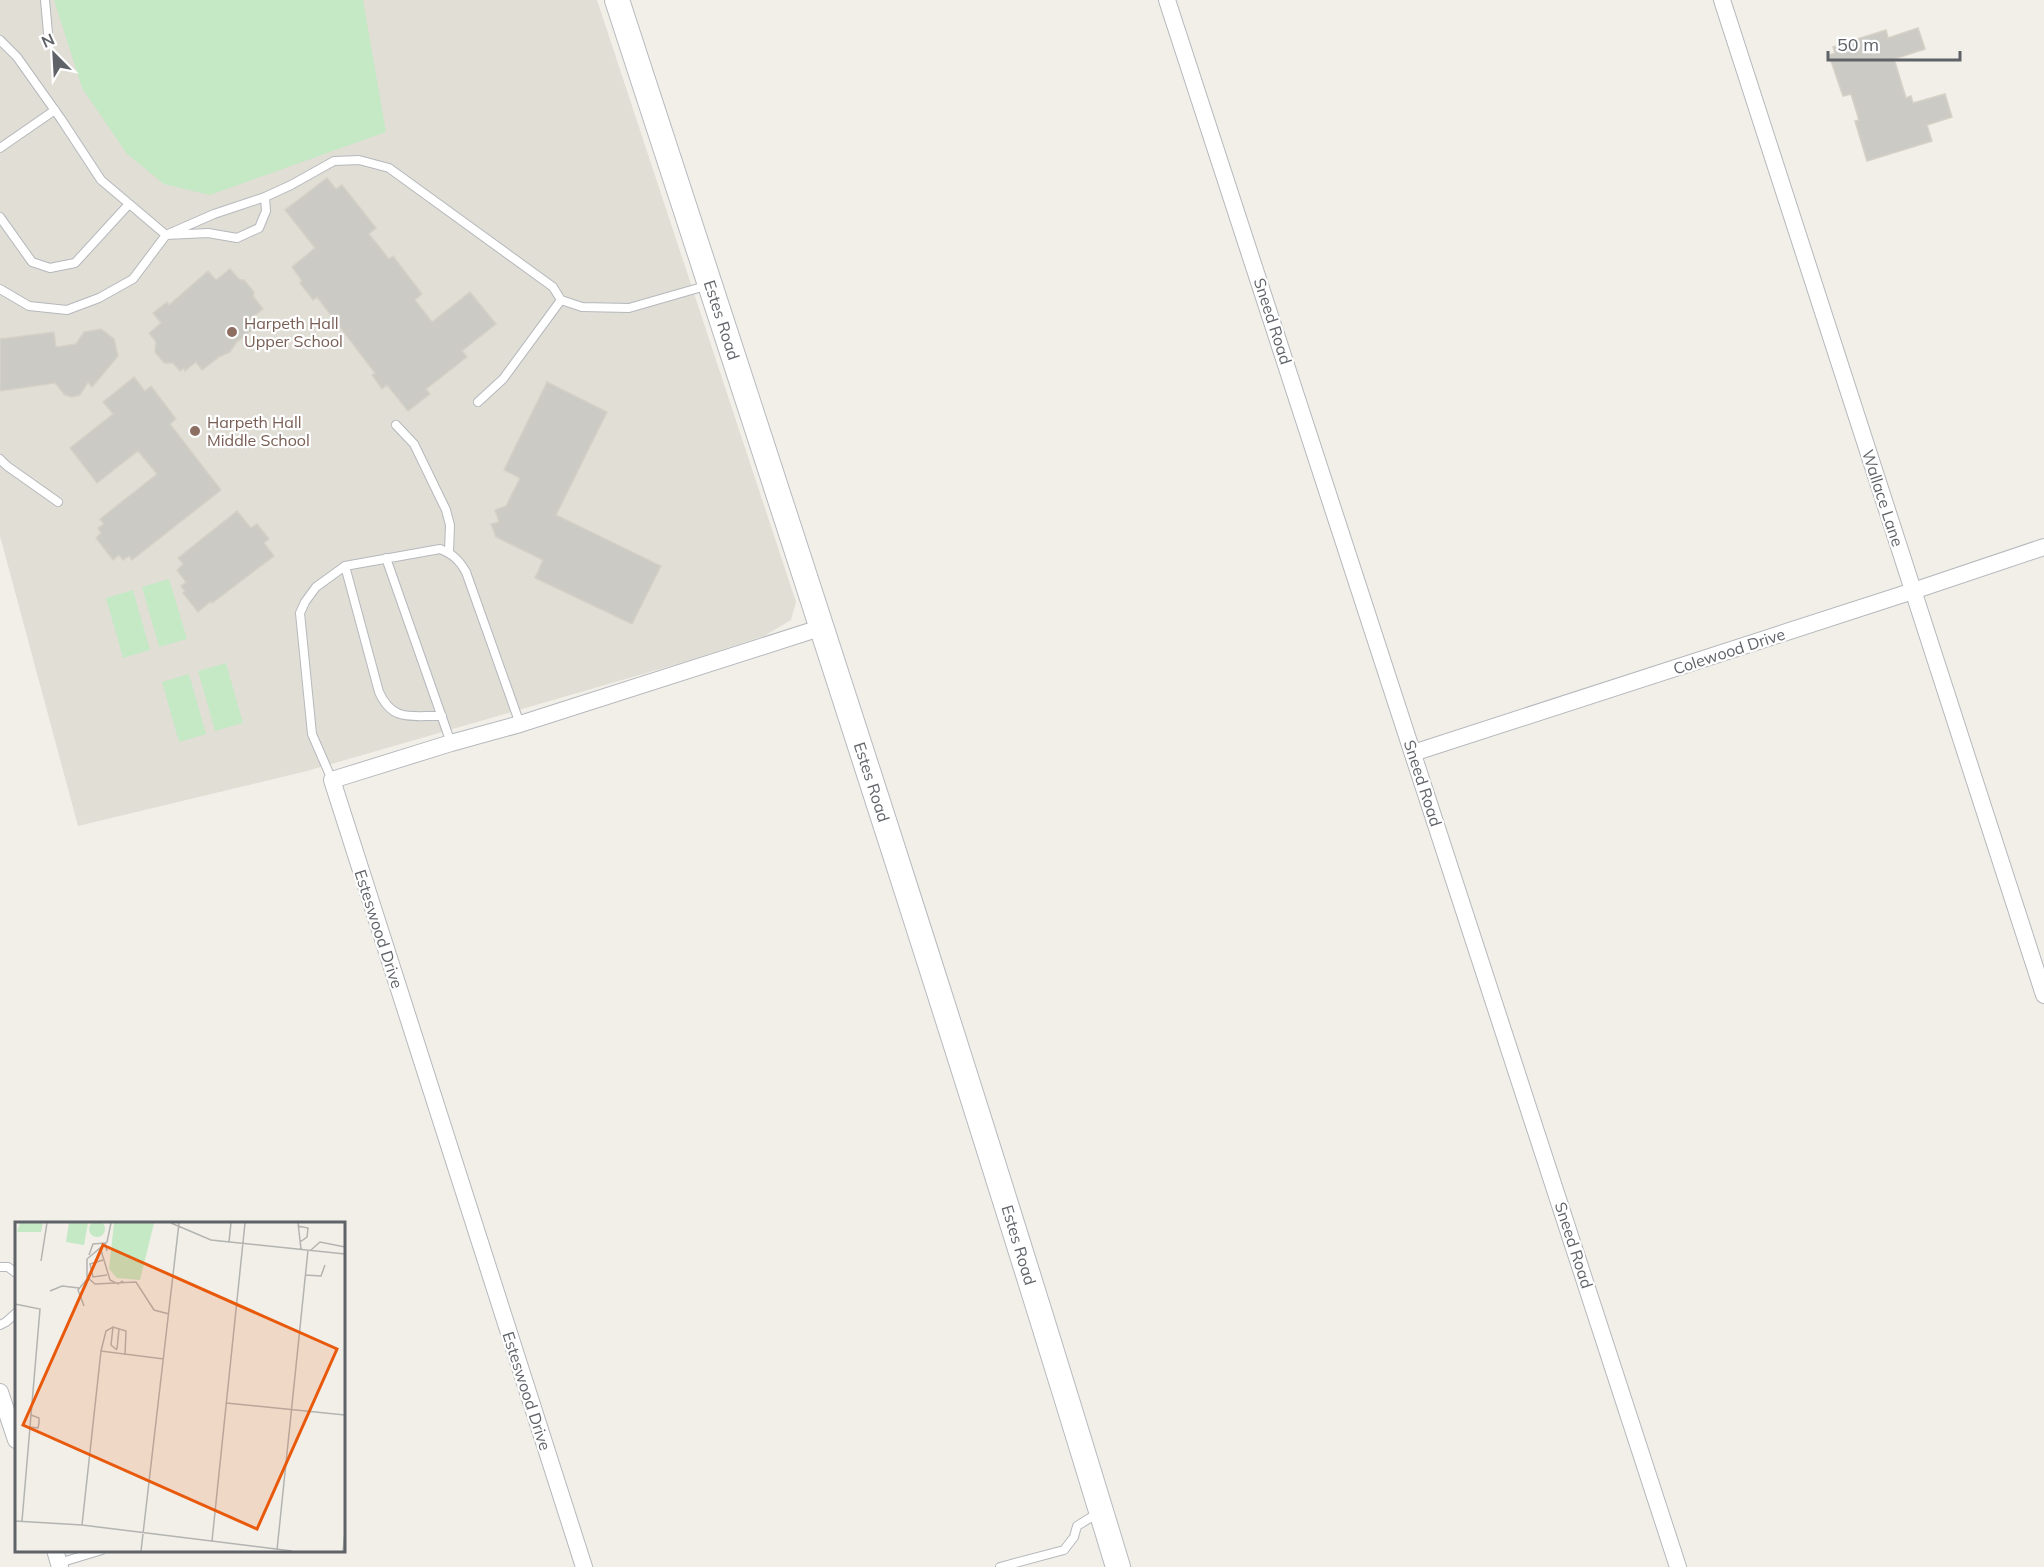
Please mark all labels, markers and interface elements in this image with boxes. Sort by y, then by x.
north arrow [24,24,84,84]
scale bar [1828,24,1960,62]
text: N [38,29,57,52]
text: 50 m [1837,33,1879,56]
street label: Sneed Road [1250,275,1296,367]
street label: Estes Road [700,278,744,362]
place label: Harpeth Hall Upper School [244,313,343,351]
marker: Harpeth Hall Upper School [225,325,239,339]
place label: Harpeth Hall Middle School [207,412,310,450]
marker: Harpeth Hall Middle School [188,424,202,438]
street label: Wallace Lane [1858,447,1908,549]
street label: Colewood Drive [1671,624,1787,678]
street label: Sneed Road [1400,737,1446,829]
street label: Estes Road [850,740,894,824]
street label: Esteswood Drive [350,867,408,991]
street label: Sneed Road [1551,1199,1597,1291]
street label: Estes Road [997,1203,1041,1287]
inset map [15,1222,345,1552]
street label: Esteswood Drive [498,1329,556,1453]

